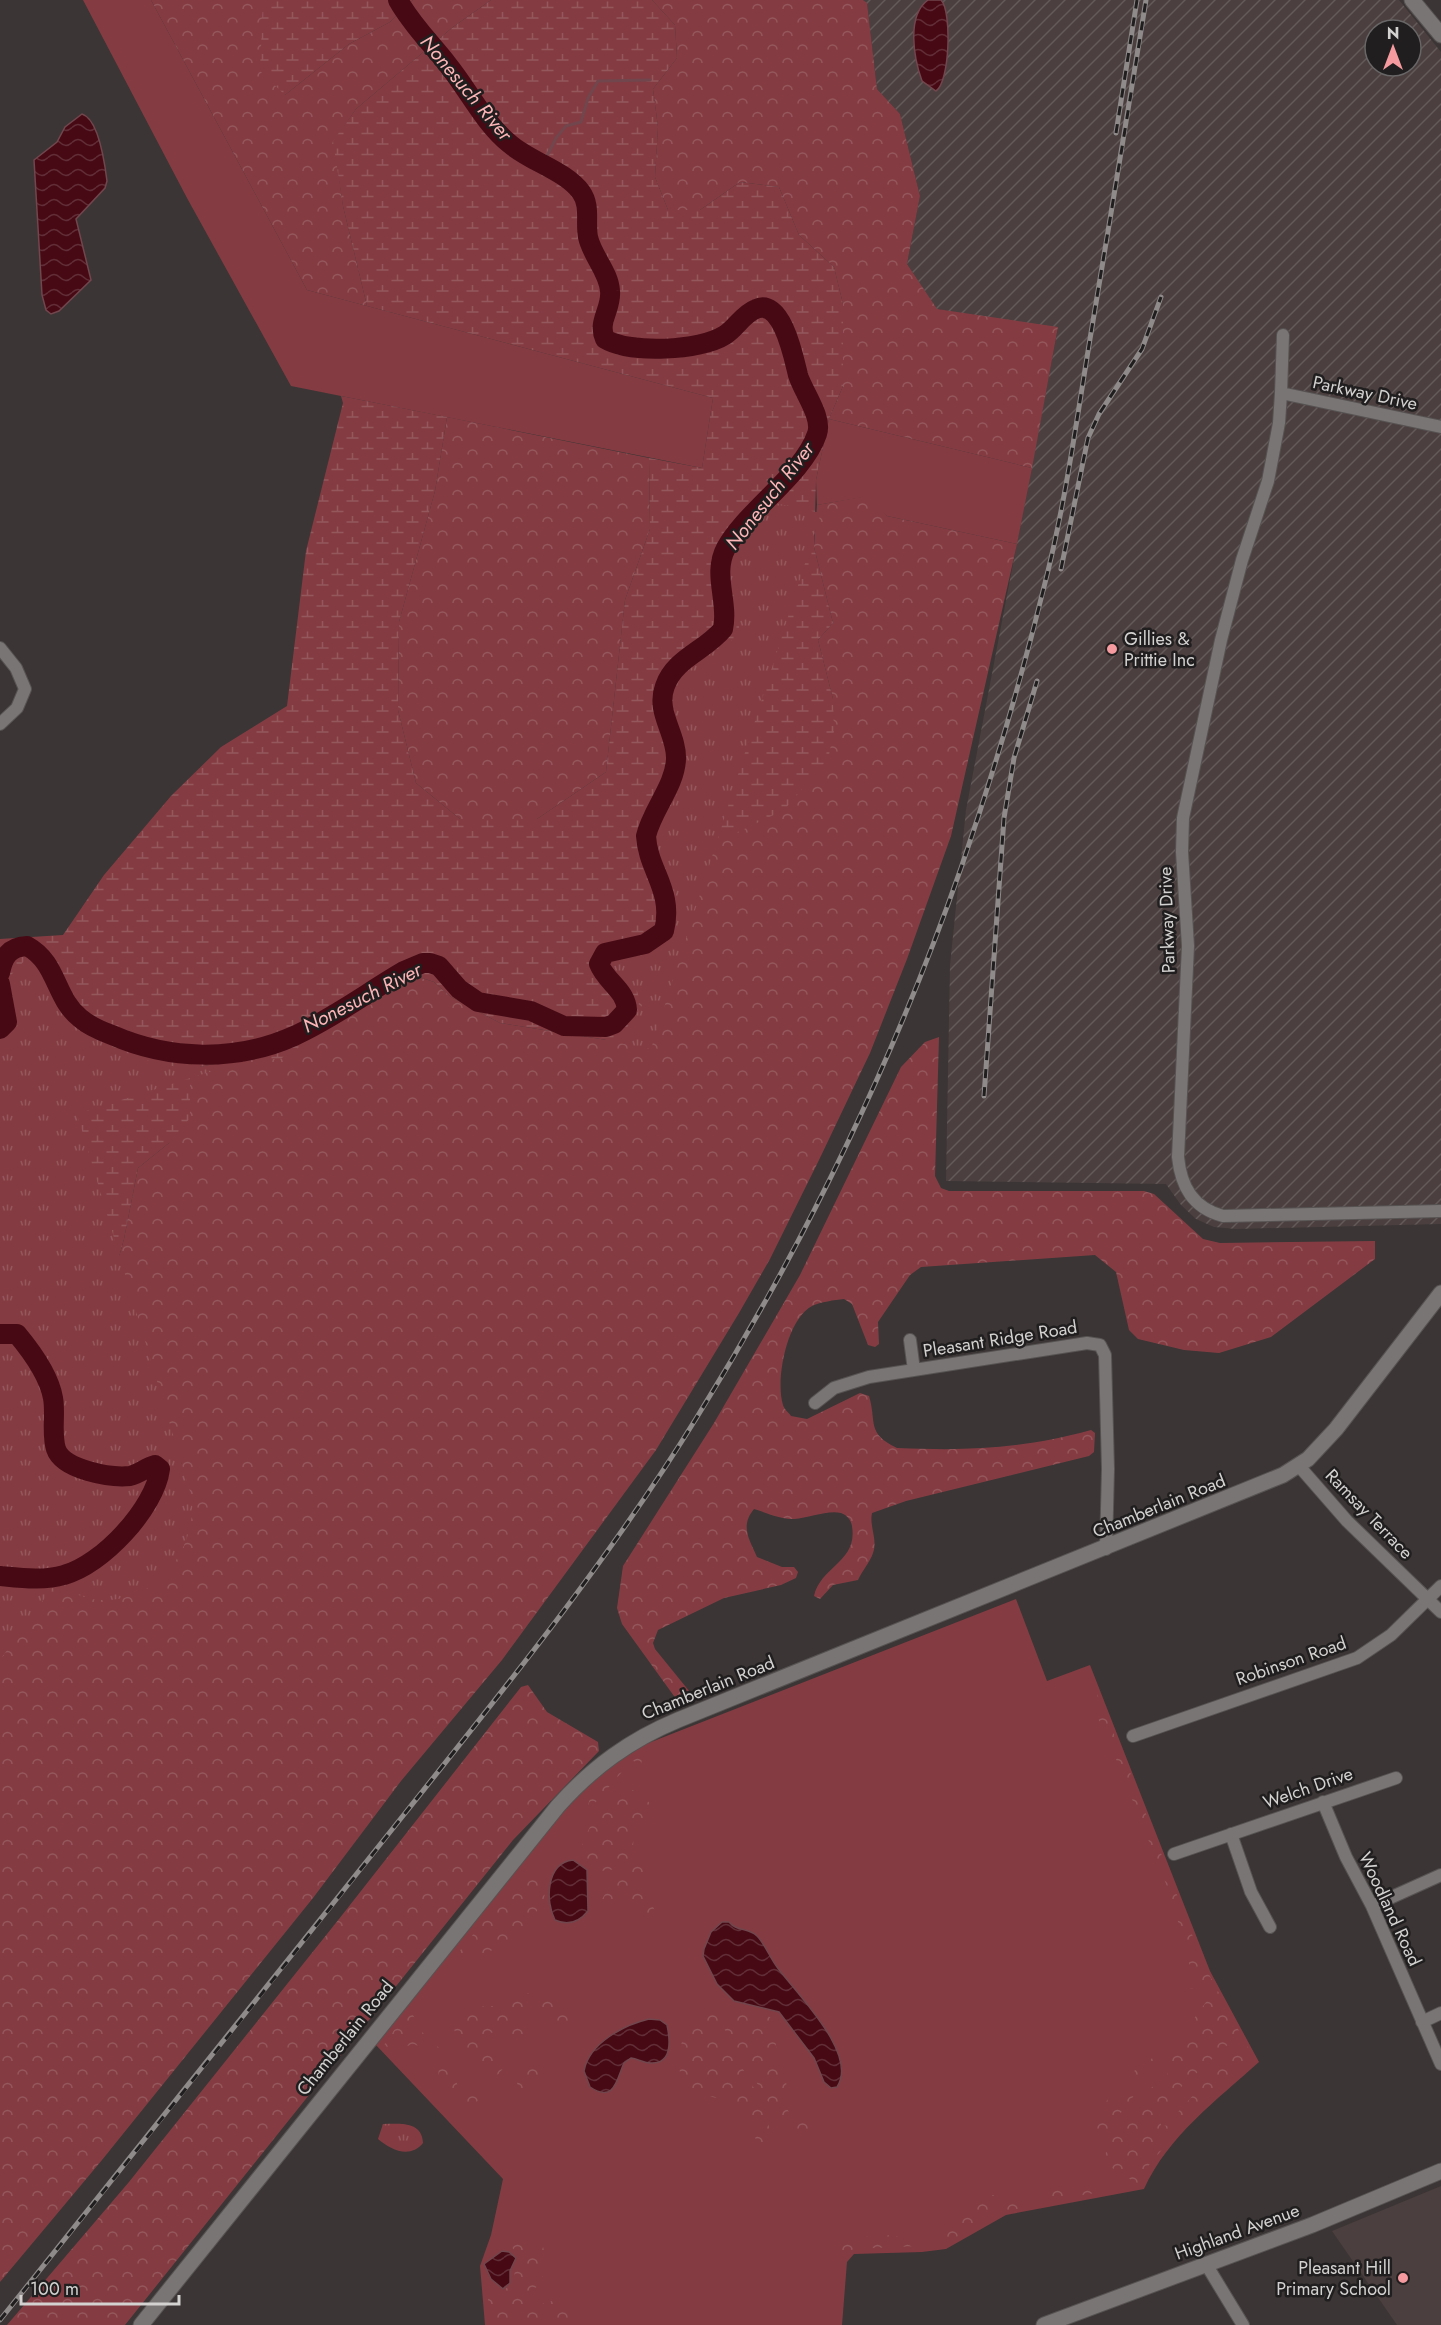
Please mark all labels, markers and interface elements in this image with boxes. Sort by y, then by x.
north arrow [1363,18,1423,78]
text: N [1387,22,1399,45]
water label: Nonesuch River [413,29,520,148]
street label: Parkway Drive [1310,369,1420,417]
water label: Nonesuch River [719,435,822,556]
place label: Gillies & Prittie Inc [1124,626,1195,673]
marker: Gillies & Prittie Inc [1105,642,1119,656]
street label: Parkway Drive [1152,866,1182,974]
water label: Nonesuch River [297,955,428,1040]
street label: Pleasant Ridge Road [921,1314,1079,1364]
street label: Ramsay Terrace [1319,1463,1419,1565]
street label: Chamberlain Road [1089,1467,1229,1545]
street label: Robinson Road [1232,1630,1350,1692]
street label: Chamberlain Road [638,1649,778,1727]
street label: Welch Drive [1260,1761,1356,1815]
street label: Woodland Road [1352,1848,1428,1970]
street label: Chamberlain Road [290,1975,400,2101]
street label: Highland Avenue [1171,2197,1303,2267]
place label: Pleasant Hill Primary School [1276,2255,1391,2302]
scale bar [21,2268,178,2306]
marker: Pleasant Hill Primary School [1396,2271,1410,2285]
text: 100 m [30,2276,79,2302]

